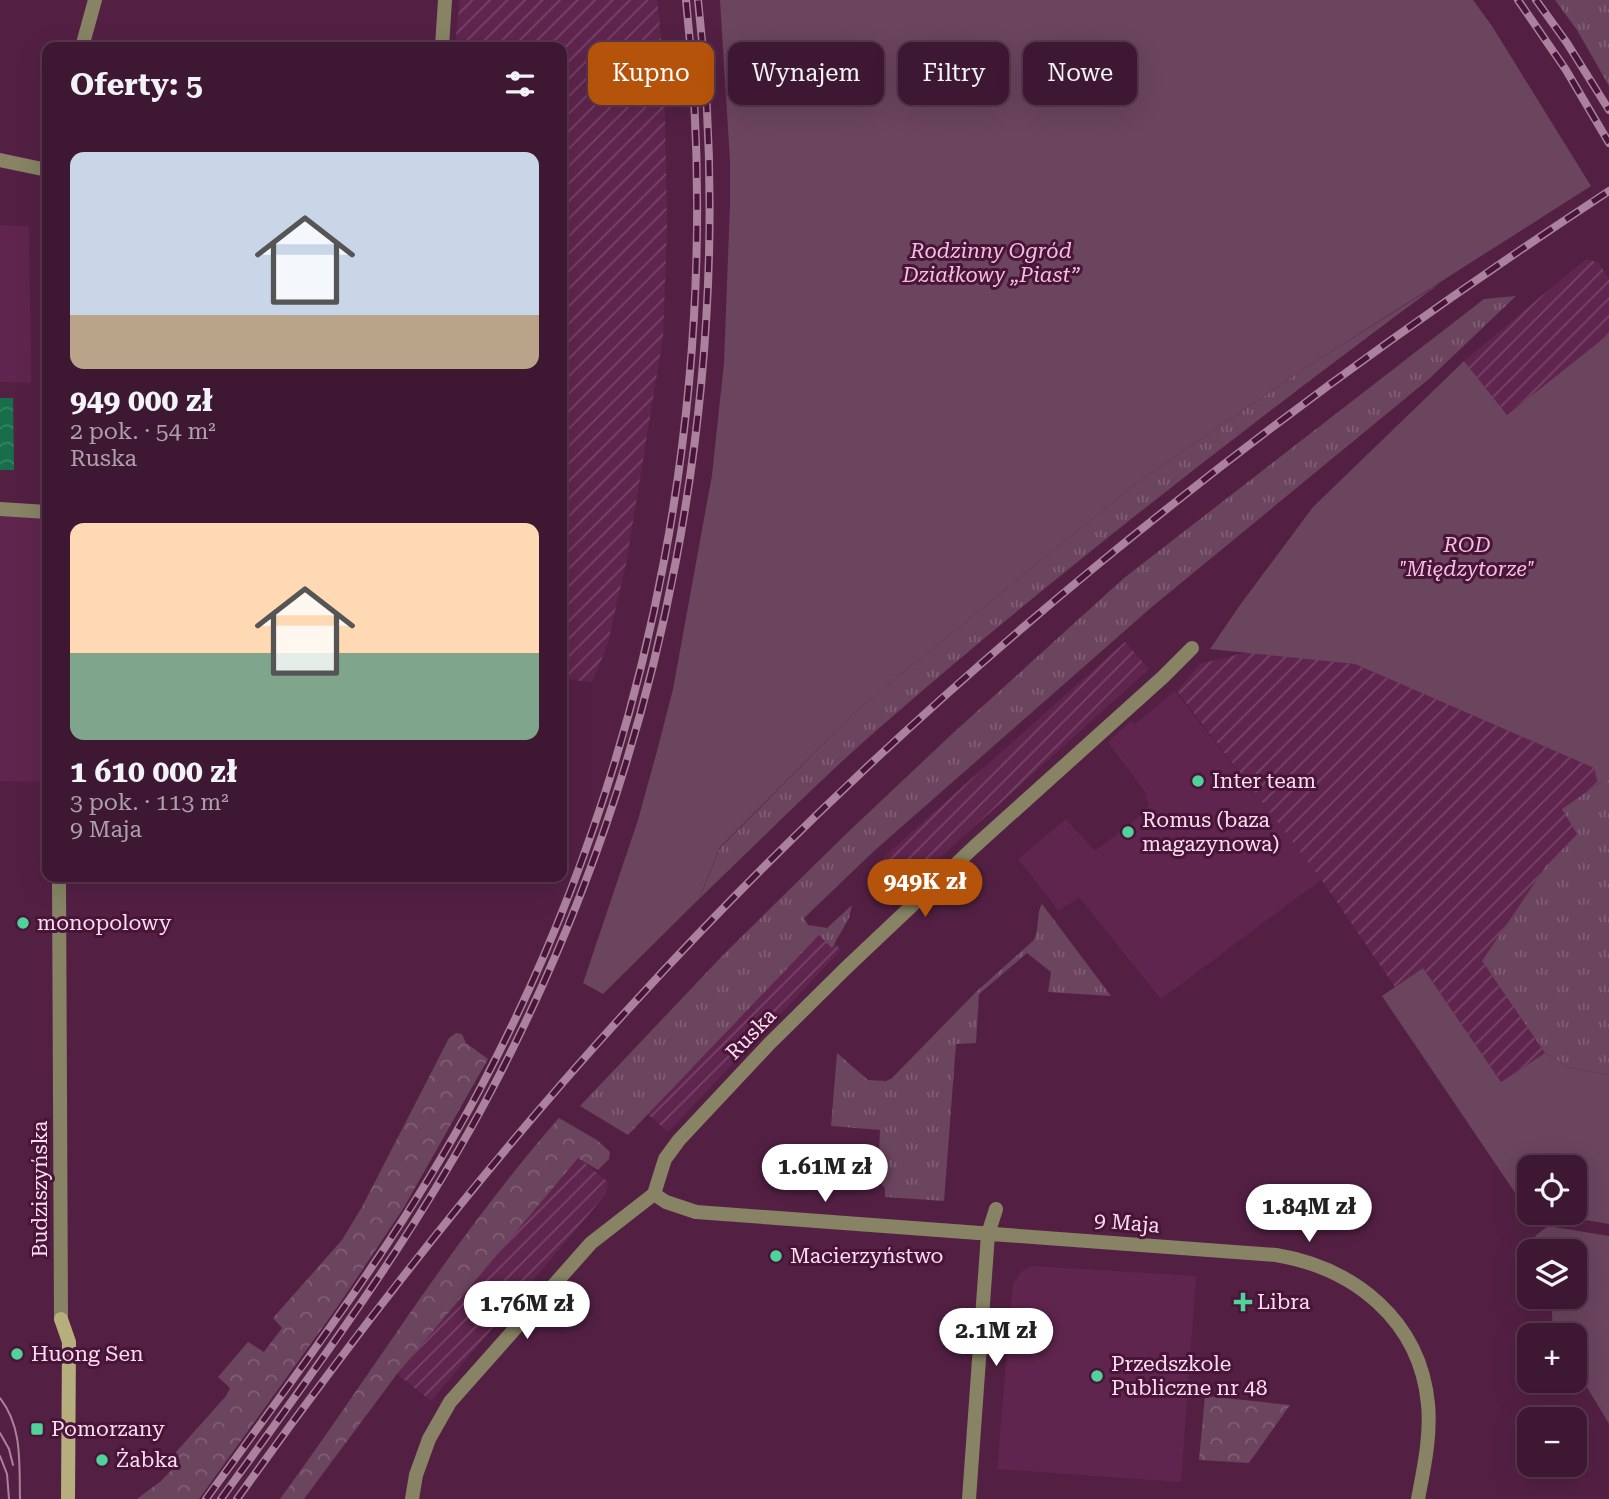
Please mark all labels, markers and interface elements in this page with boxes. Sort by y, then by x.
chip: Kupno [588,42,714,105]
chip: Wynajem [728,42,884,105]
chip: Filtry [898,42,1009,105]
chip: Nowe [1023,42,1137,105]
icon: filters [501,65,539,103]
text: Oferty: 5 [70,67,203,102]
icon: home [242,197,368,323]
park label: Rodzinny Ogród Działkowy „Piast” [901,239,1081,287]
text: 949 000 zł [70,383,213,418]
text: 2 pok. · 54 m² [70,418,216,445]
text: Ruska [70,445,137,472]
park label: ROD "Międzytorze" [1399,533,1535,581]
icon: home [242,568,368,694]
text: 1 610 000 zł [70,754,237,789]
place label: Inter team [1212,769,1316,793]
marker: Inter team [1190,773,1206,789]
text: 3 pok. · 113 m² [70,789,229,816]
place label: Romus (baza magazynowa) [1142,808,1279,856]
text: 9 Maja [70,816,142,843]
marker: Romus (baza magazynowa) [1120,824,1136,840]
pin: 949K zł [860,860,990,919]
text: 949K zł [883,868,967,895]
place label: monopolowy [37,911,172,935]
marker: monopolowy [15,915,31,931]
street label: Ruska [721,1003,781,1064]
street label: Budziszyńska [28,1120,52,1257]
pin: 1.61M zł [753,1144,897,1204]
text: 1.61M zł [778,1153,872,1180]
map controls [1517,1155,1587,1477]
button: locate [1517,1155,1587,1225]
pin: 1.84M zł [1237,1184,1381,1244]
text: 1.84M zł [1262,1193,1356,1220]
street label: 9 Maja [1093,1208,1161,1238]
button: layers [1517,1239,1587,1309]
place label: Macierzyństwo [790,1244,943,1268]
marker: Macierzyństwo [768,1248,784,1264]
pin: 1.76M zł [455,1282,599,1341]
text: 1.76M zł [480,1290,574,1317]
place label: Libra [1257,1290,1311,1314]
marker: Libra [1235,1294,1251,1310]
pin: 2.1M zł [931,1308,1061,1368]
text: 2.1M zł [955,1317,1037,1344]
button: + [1517,1323,1587,1393]
place label: Huong Sen [31,1342,144,1366]
marker: Huong Sen [9,1346,25,1362]
place label: Przedszkole Publiczne nr 48 [1111,1352,1268,1400]
marker: Przedszkole Publiczne nr 48 [1089,1368,1105,1384]
button: − [1517,1407,1587,1477]
place label: Pomorzany [51,1417,165,1441]
marker: Pomorzany [29,1421,45,1437]
place label: Żabka [116,1448,179,1472]
marker: Żabka [94,1452,110,1468]

